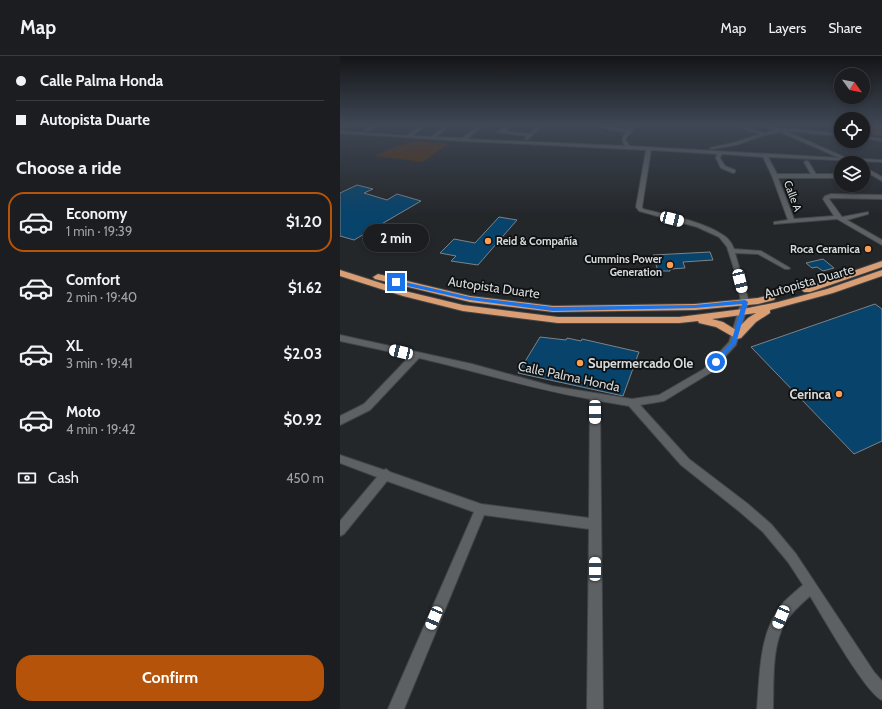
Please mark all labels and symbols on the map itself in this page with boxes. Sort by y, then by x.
north arrow [834,68,870,104]
street label: Calle A [781,179,805,214]
car [659,210,685,228]
callout: 2 min [363,224,429,252]
place label: Reid & Compañía [496,234,578,248]
marker: Reid & Compañía [483,236,493,246]
place label: Roca Ceramica [790,242,861,256]
marker: Roca Ceramica [863,244,873,254]
place label: Cummins Power Generation [585,252,662,279]
marker: Cummins Power Generation [665,260,675,270]
street label: Autopista Duarte [762,260,856,301]
car [731,268,749,294]
route end [387,273,405,291]
street label: Autopista Duarte [447,273,541,301]
car [388,343,414,361]
route start [707,353,725,371]
place label: Supermercado Ole [588,355,694,371]
street label: Calle Palma Honda [517,357,622,395]
marker: Supermercado Ole [575,358,585,368]
place label: Cerinca [790,386,832,402]
marker: Cerinca [834,389,844,399]
car [589,400,601,424]
car [589,557,601,581]
car [771,604,791,630]
car [424,605,444,631]

